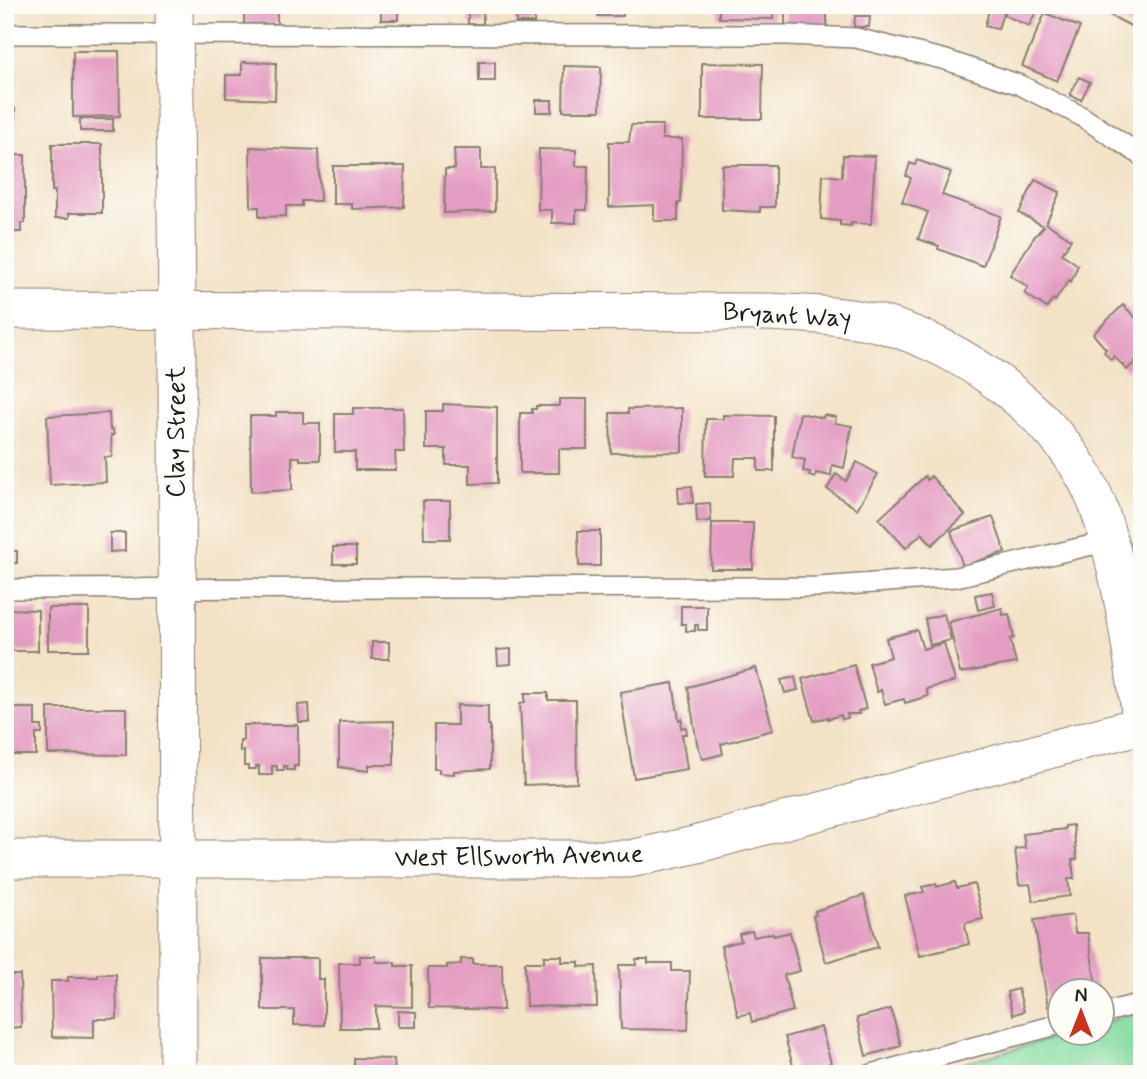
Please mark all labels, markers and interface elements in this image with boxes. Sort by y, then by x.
street label: Bryant Way [722,296,852,336]
street label: Clay Street [160,366,194,498]
street label: West Ellsworth Avenue [394,838,644,876]
north arrow [1046,978,1116,1048]
text: N [1075,984,1087,1009]

